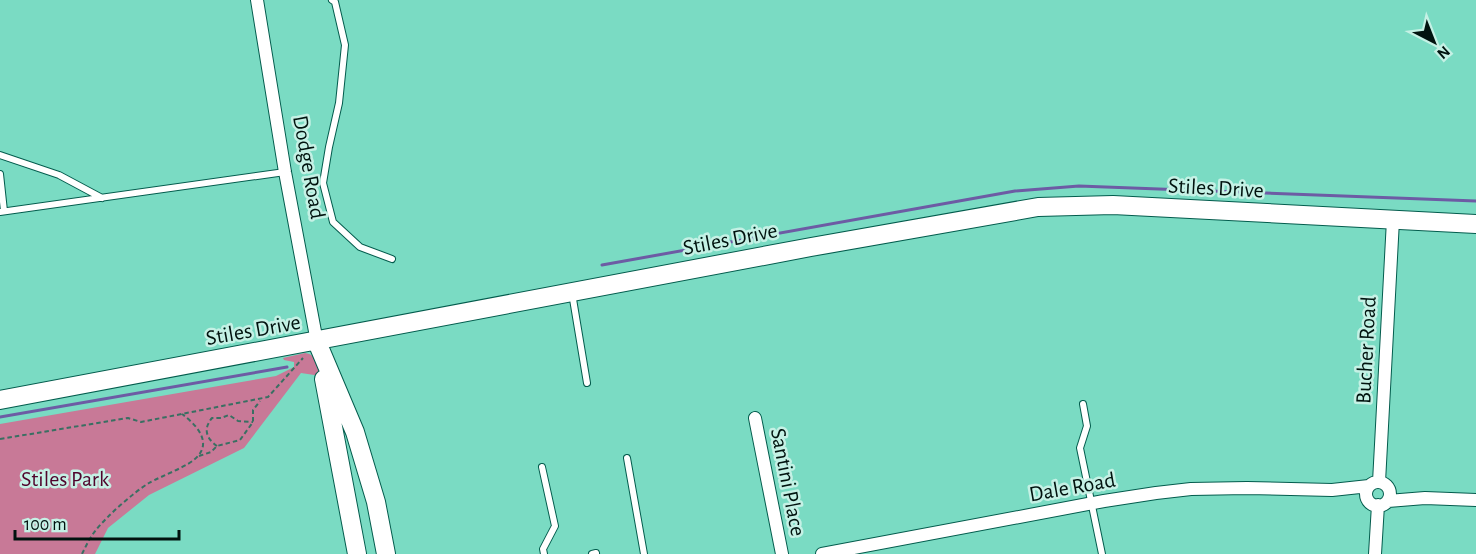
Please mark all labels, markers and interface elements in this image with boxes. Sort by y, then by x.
north arrow [1404,12,1464,72]
text: N [1434,43,1453,62]
street label: Dodge Road [289,114,329,221]
street label: Stiles Drive [1168,175,1264,201]
street label: Stiles Drive [681,219,779,259]
street label: Bucher Road [1352,296,1380,404]
street label: Stiles Drive [204,311,302,349]
street label: Santini Place [767,426,809,538]
park label: Stiles Park [21,468,109,490]
street label: Dale Road [1027,469,1117,505]
scale bar [15,503,178,541]
text: 100 m [24,516,67,534]

